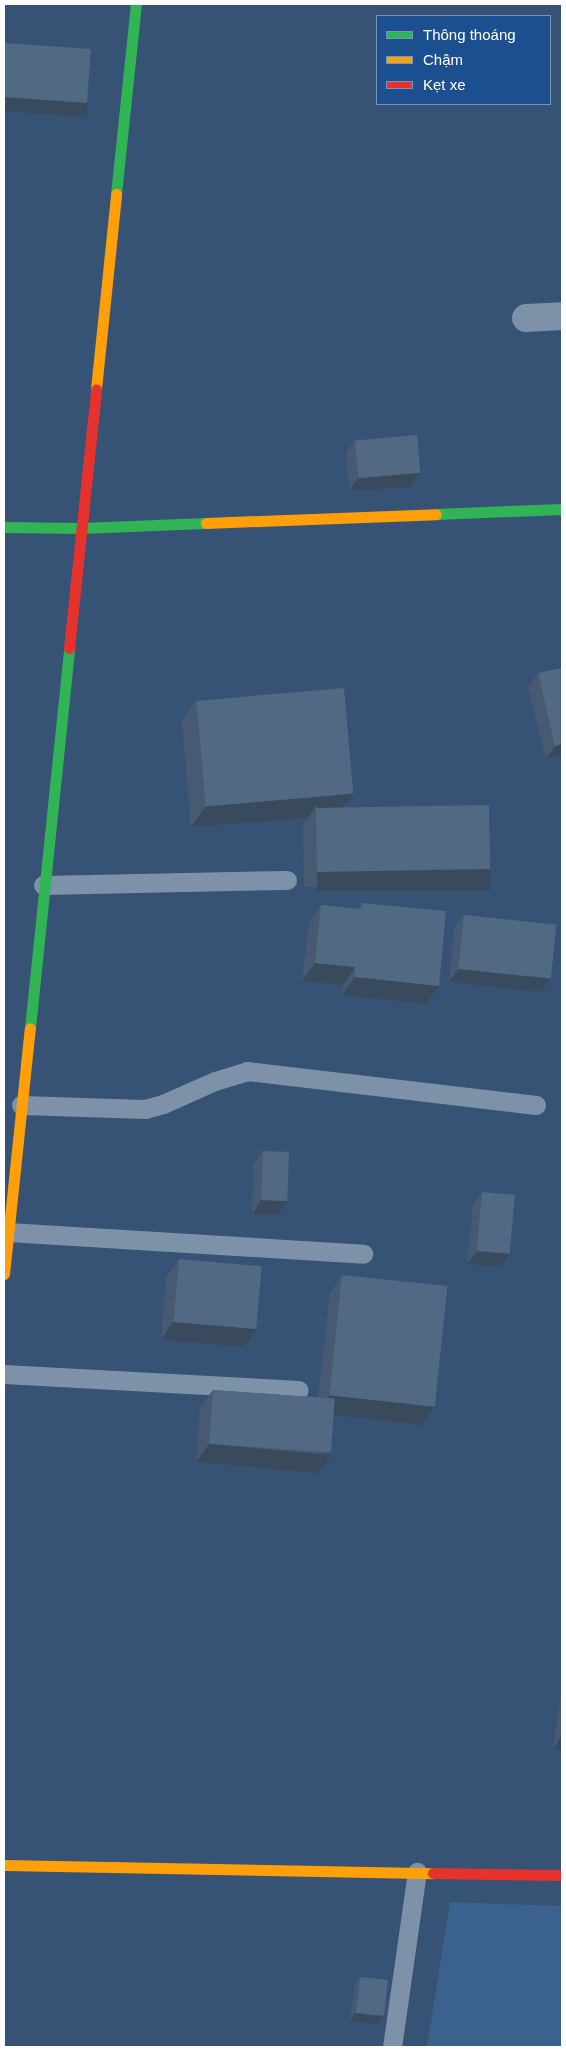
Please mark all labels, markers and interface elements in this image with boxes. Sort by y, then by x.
legend [376,15,551,105]
text: Thông thoáng [423,26,516,43]
text: Chậm [423,51,463,68]
text: Kẹt xe [423,76,466,93]

